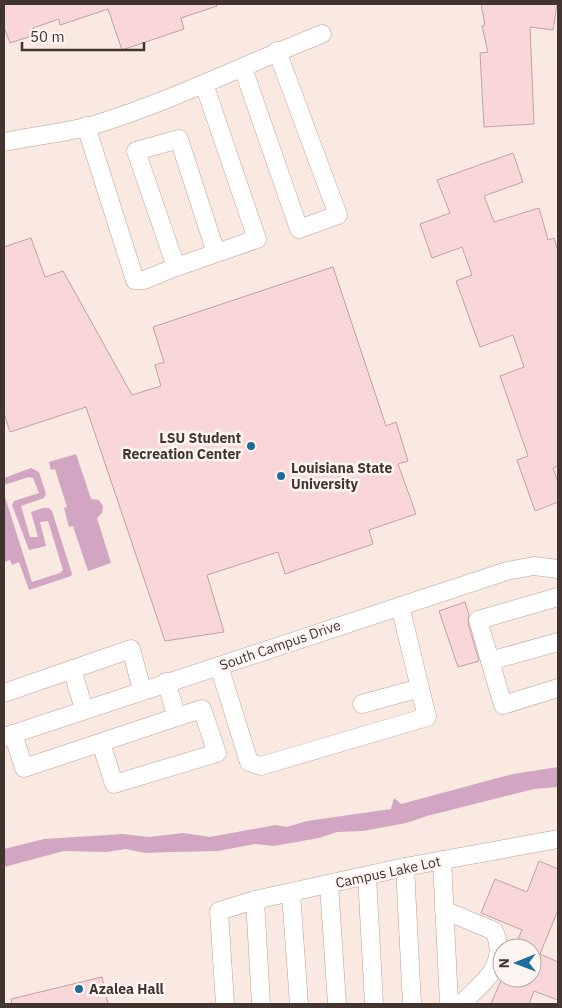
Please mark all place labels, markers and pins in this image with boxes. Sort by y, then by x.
place label: LSU Student Recreation Center [122,429,241,463]
marker: LSU Student Recreation Center [245,440,257,452]
place label: Louisiana State University [291,459,392,493]
marker: Louisiana State University [275,470,287,482]
place label: Azalea Hall [89,980,164,998]
marker: Azalea Hall [73,983,85,995]

